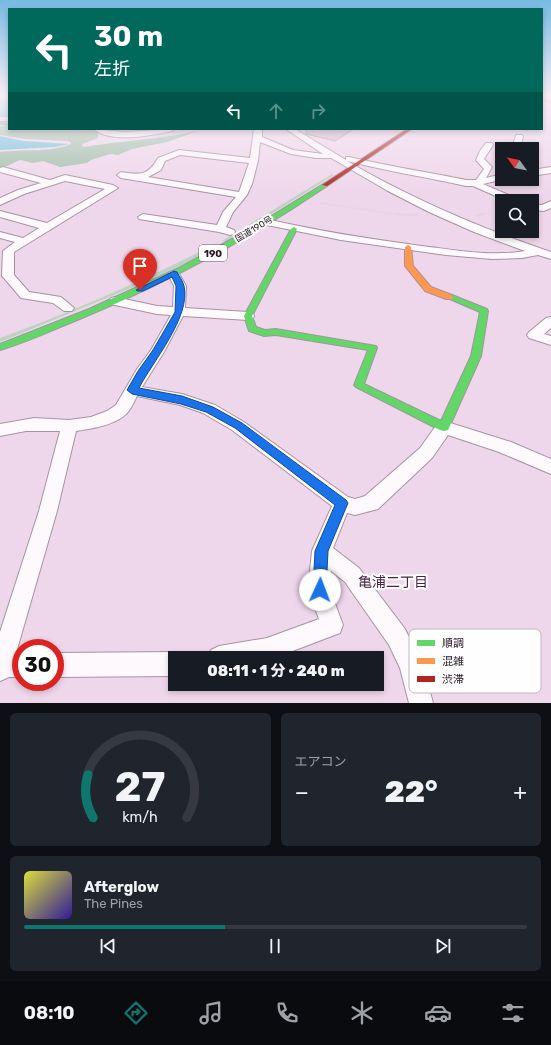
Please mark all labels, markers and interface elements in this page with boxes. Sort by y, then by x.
text: 30 m [94,20,163,53]
icon: left [28,24,80,76]
text: 左折 [94,58,130,80]
icon: left [223,100,245,122]
icon: ahead [265,100,287,122]
icon: right [307,100,329,122]
north arrow [495,142,539,186]
map controls [495,142,539,238]
button: search [495,194,539,238]
street label: 国道190号 [233,214,275,244]
road number: 190 [199,245,227,261]
pin [123,249,157,290]
icon: arrive [129,255,151,277]
position arrow [299,569,341,611]
district label: 亀浦二丁目 [358,574,428,591]
legend [409,629,541,693]
text: 順調 [442,637,464,650]
speed limit sign: 30 [12,639,64,691]
text: 混雑 [442,655,464,668]
text: 08:11 · 1 分 · 240 m [207,662,345,680]
text: 渋滞 [442,673,464,686]
text: エアコン [295,754,347,769]
text: 27 [115,761,166,810]
text: 22° [384,774,438,810]
text: − [295,779,309,806]
text: + [513,779,527,806]
text: km/h [122,808,158,825]
text: Afterglow [84,878,159,896]
text: The Pines [84,896,143,911]
icon: previous [97,935,119,957]
icon: pause [264,935,286,957]
icon: next [432,935,454,957]
icon: directions [122,999,150,1027]
icon: music [197,999,225,1027]
icon: phone [273,999,301,1027]
icon: climate [348,999,376,1027]
icon: car [424,999,452,1027]
icon: filters [499,999,527,1027]
text: 08:10 [24,1002,75,1024]

